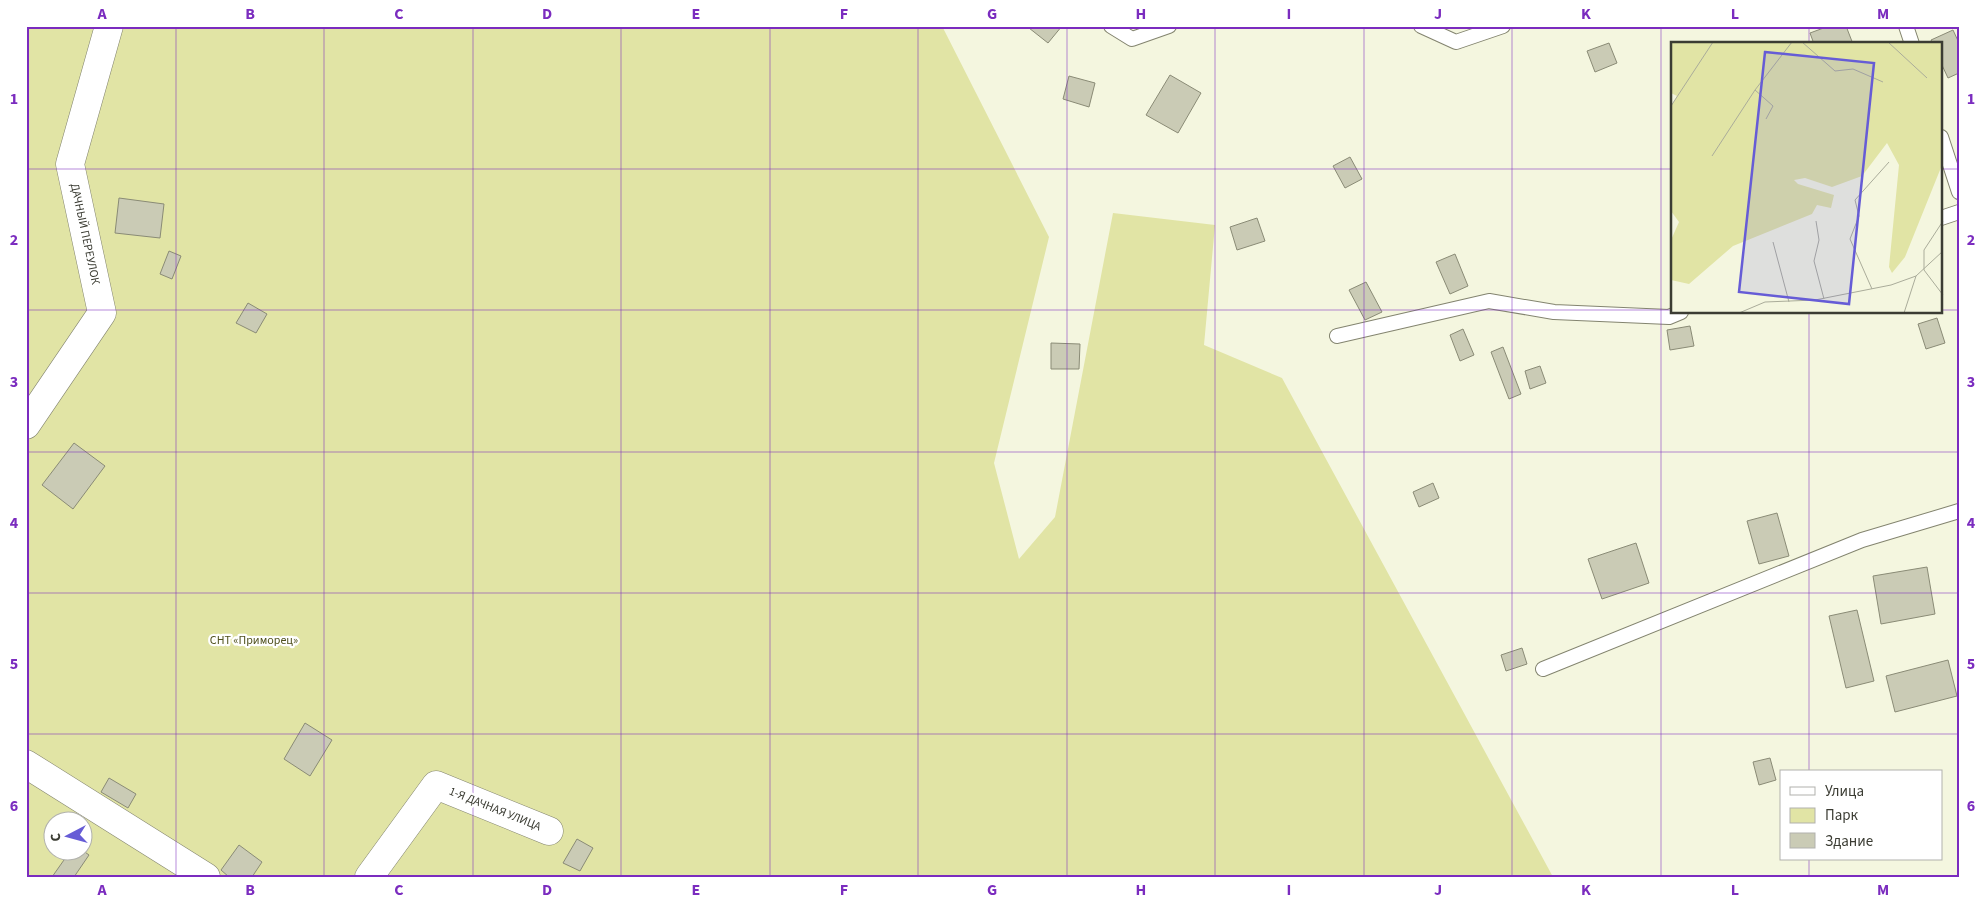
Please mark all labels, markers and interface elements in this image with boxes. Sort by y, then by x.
text: A [96,3,107,25]
text: B [245,3,255,25]
text: C [394,3,404,25]
text: D [542,3,552,25]
text: E [692,3,700,25]
text: F [840,3,848,25]
text: G [987,3,997,25]
text: H [1136,3,1146,25]
text: I [1287,3,1291,25]
text: J [1434,3,1442,25]
text: K [1581,3,1591,25]
text: L [1731,3,1739,25]
text: M [1877,3,1889,25]
inset map [1671,42,1942,314]
text: 1 [10,88,18,110]
text: 1 [1967,88,1975,110]
street label: ДАЧНЫЙ ПЕРЕУЛОК [66,182,104,286]
text: 2 [10,229,18,251]
text: 2 [1967,229,1975,251]
text: 3 [10,371,18,393]
text: 3 [1967,371,1975,393]
text: 4 [10,512,19,534]
text: 4 [1967,512,1976,534]
park label: СНТ «Приморец» [210,632,298,649]
text: 5 [10,653,18,675]
text: 5 [1967,653,1975,675]
legend [1780,770,1942,860]
text: Улица [1825,781,1864,802]
street label: 1-Я ДАЧНАЯ УЛИЦА [446,783,544,835]
text: 6 [10,795,18,817]
text: 6 [1967,795,1975,817]
text: Парк [1825,805,1859,826]
north arrow [42,810,92,860]
text: Здание [1825,831,1873,852]
text: С [46,832,66,842]
text: A [96,879,107,901]
text: B [245,879,255,901]
text: C [394,879,404,901]
text: D [542,879,552,901]
text: E [692,879,700,901]
text: F [840,879,848,901]
text: G [987,879,997,901]
text: H [1136,879,1146,901]
text: I [1287,879,1291,901]
text: J [1434,879,1442,901]
text: K [1581,879,1591,901]
text: L [1731,879,1739,901]
text: M [1877,879,1889,901]

